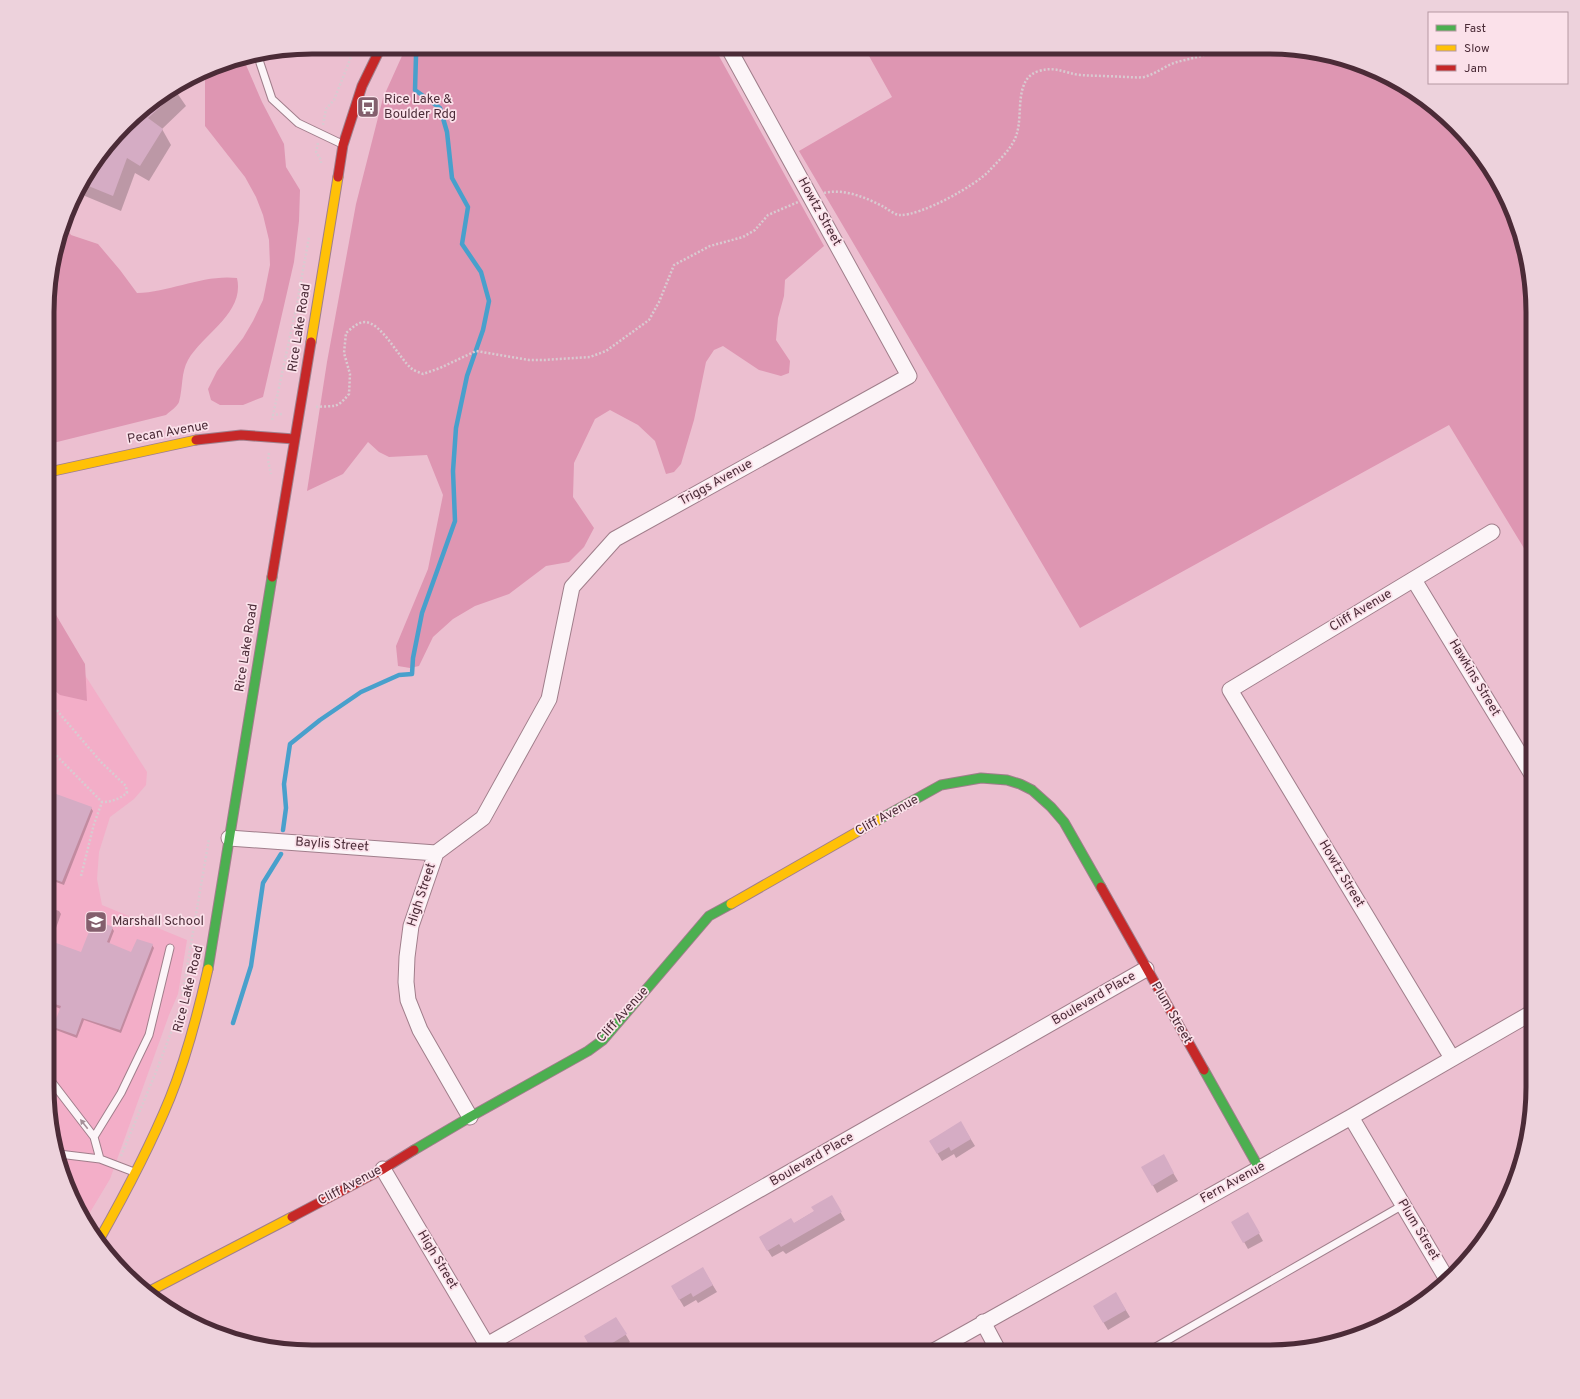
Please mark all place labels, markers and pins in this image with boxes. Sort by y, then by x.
place label: Rice Lake & Boulder Rdg [384,92,456,123]
bus stop icon: Rice Lake & Boulder Rdg [355,94,381,120]
school or university icon: Marshall School [83,909,109,935]
place label: Marshall School [112,914,204,930]

